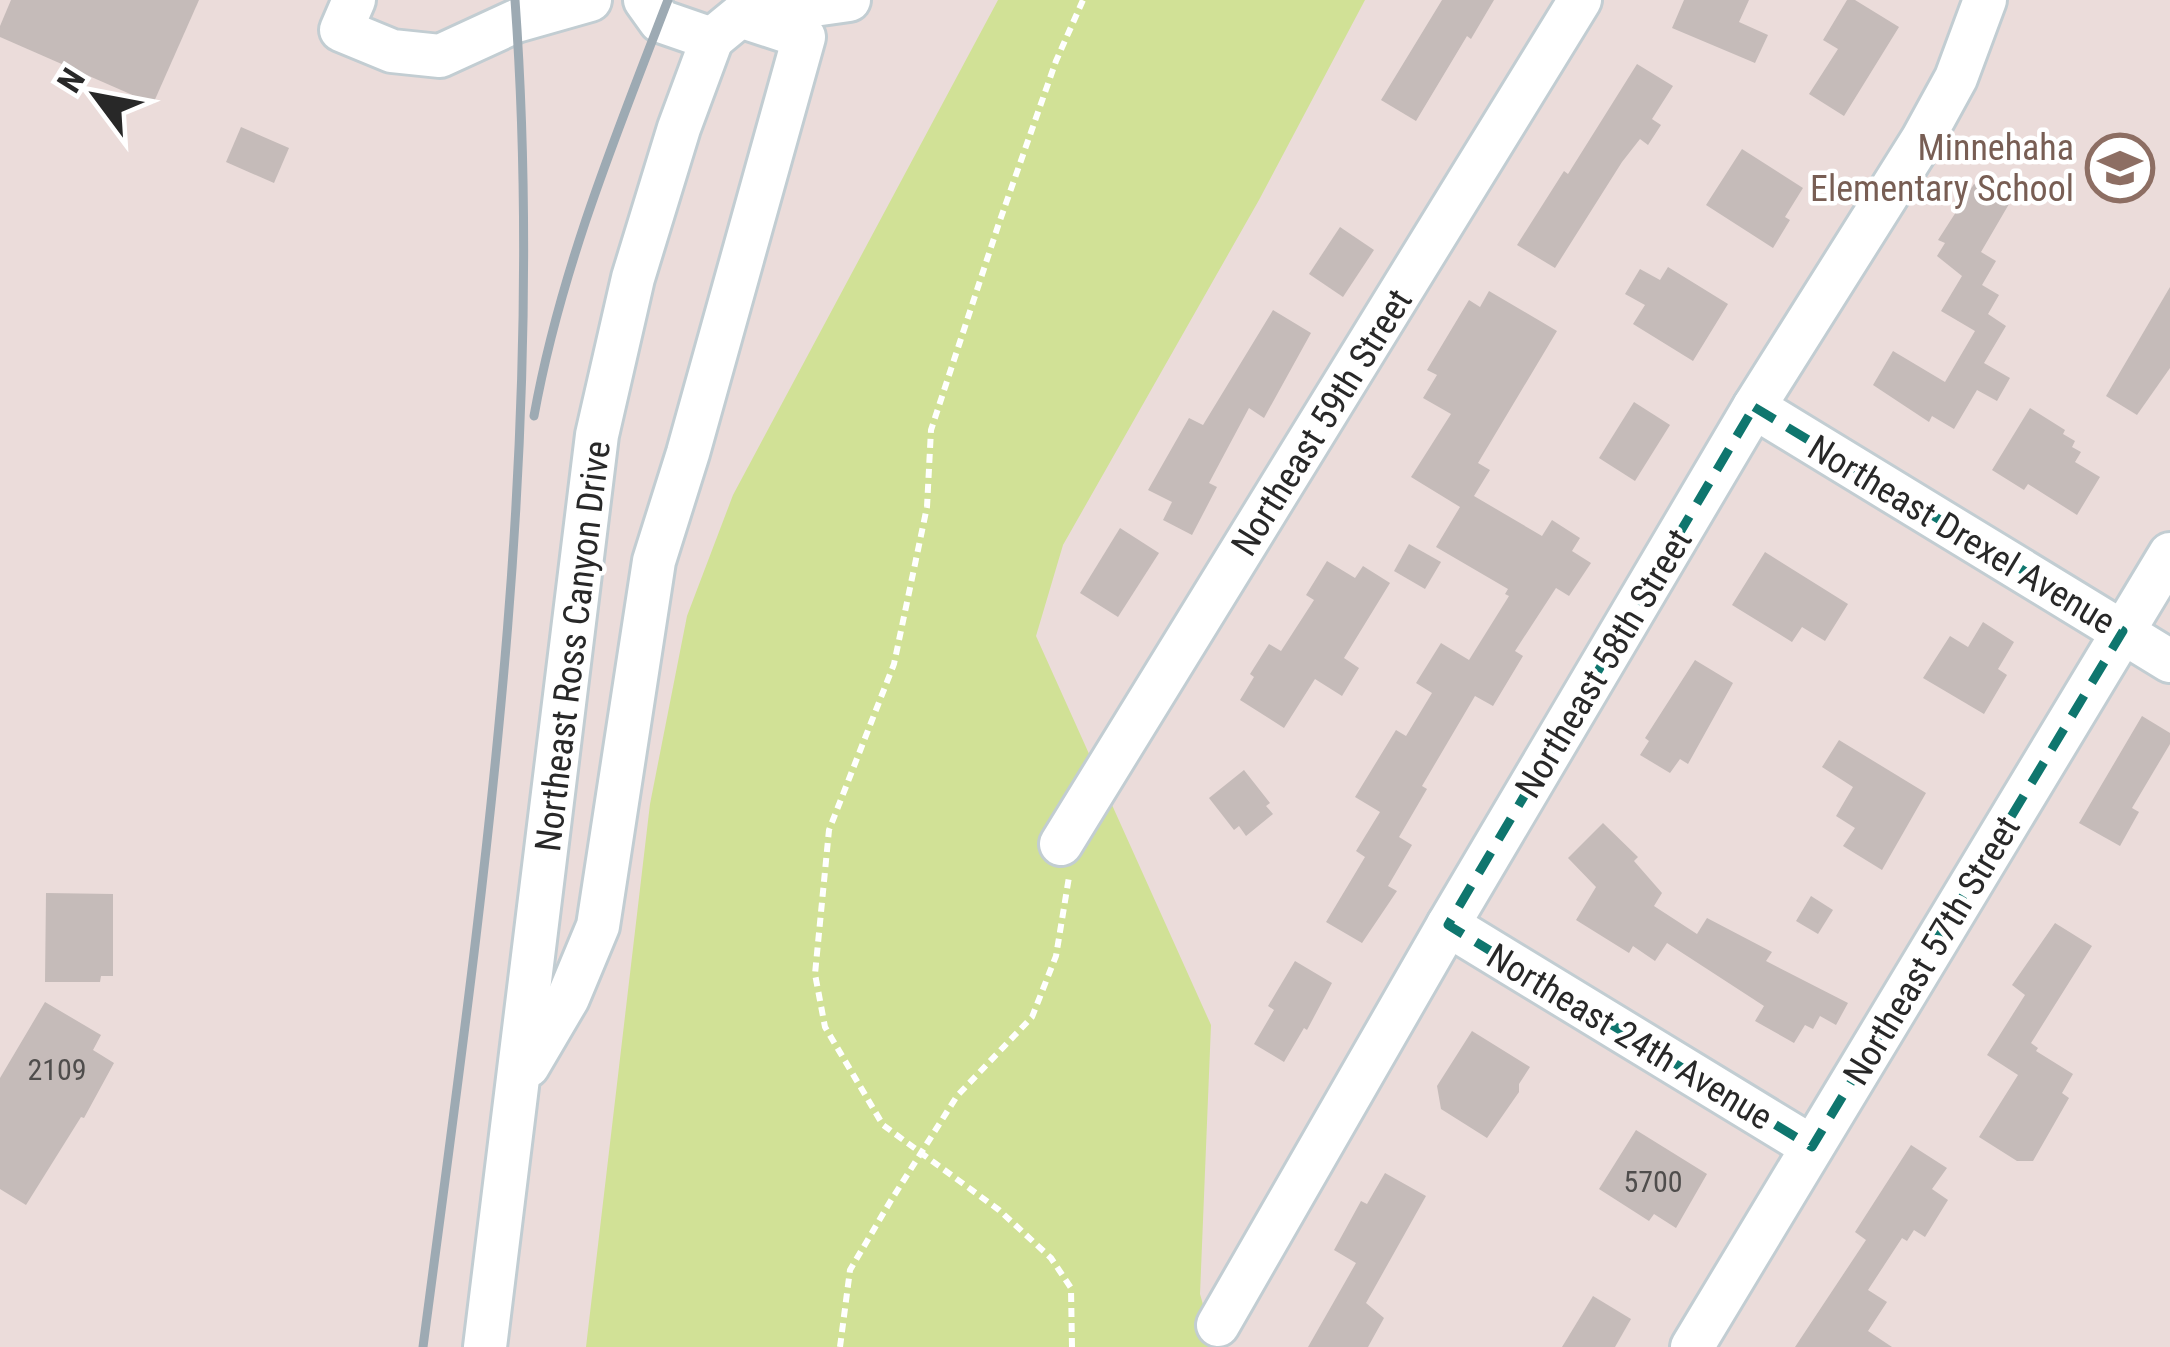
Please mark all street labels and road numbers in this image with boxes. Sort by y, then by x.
street label: Northeast 59th Street [1223,282,1421,563]
street label: Northeast Drexel Avenue [1801,427,2122,643]
street label: Northeast Ross Canyon Drive [527,438,619,854]
street label: Northeast 58th Street [1507,522,1701,805]
street label: Northeast 57th Street [1835,809,2029,1092]
street label: Northeast 24th Avenue [1479,935,1780,1139]

